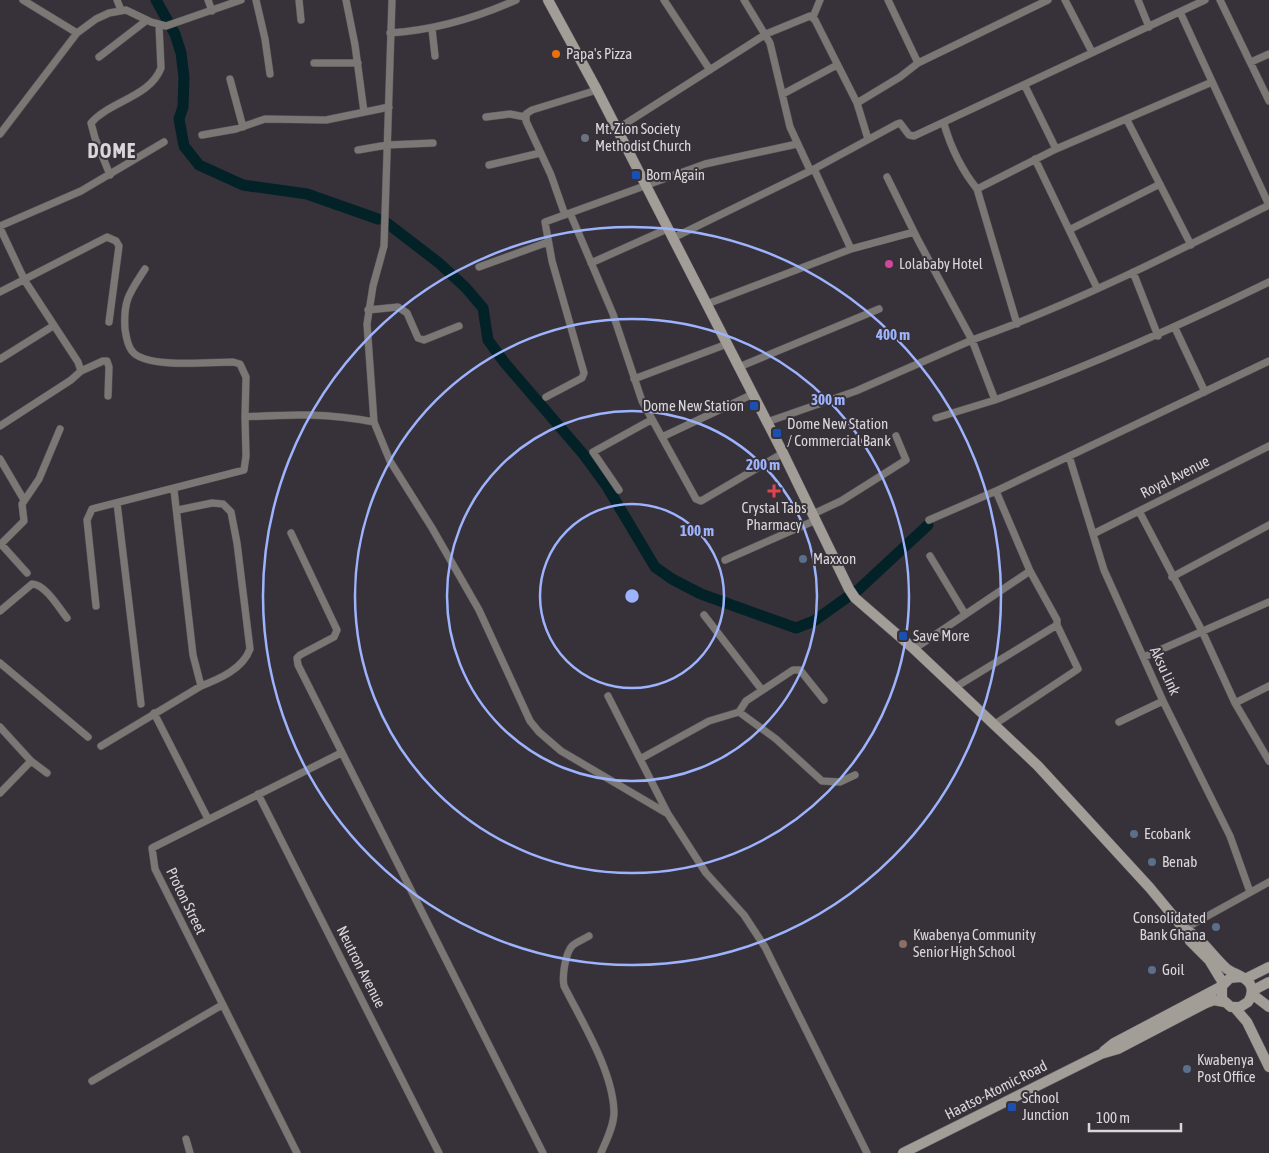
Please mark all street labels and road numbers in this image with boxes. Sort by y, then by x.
street label: Royal Avenue [1138,452,1212,501]
street label: Aksu Link [1147,644,1184,698]
street label: Proton Street [163,865,210,937]
street label: Neutron Avenue [334,923,389,1011]
street label: Haatso-Atomic Road [942,1057,1050,1123]

